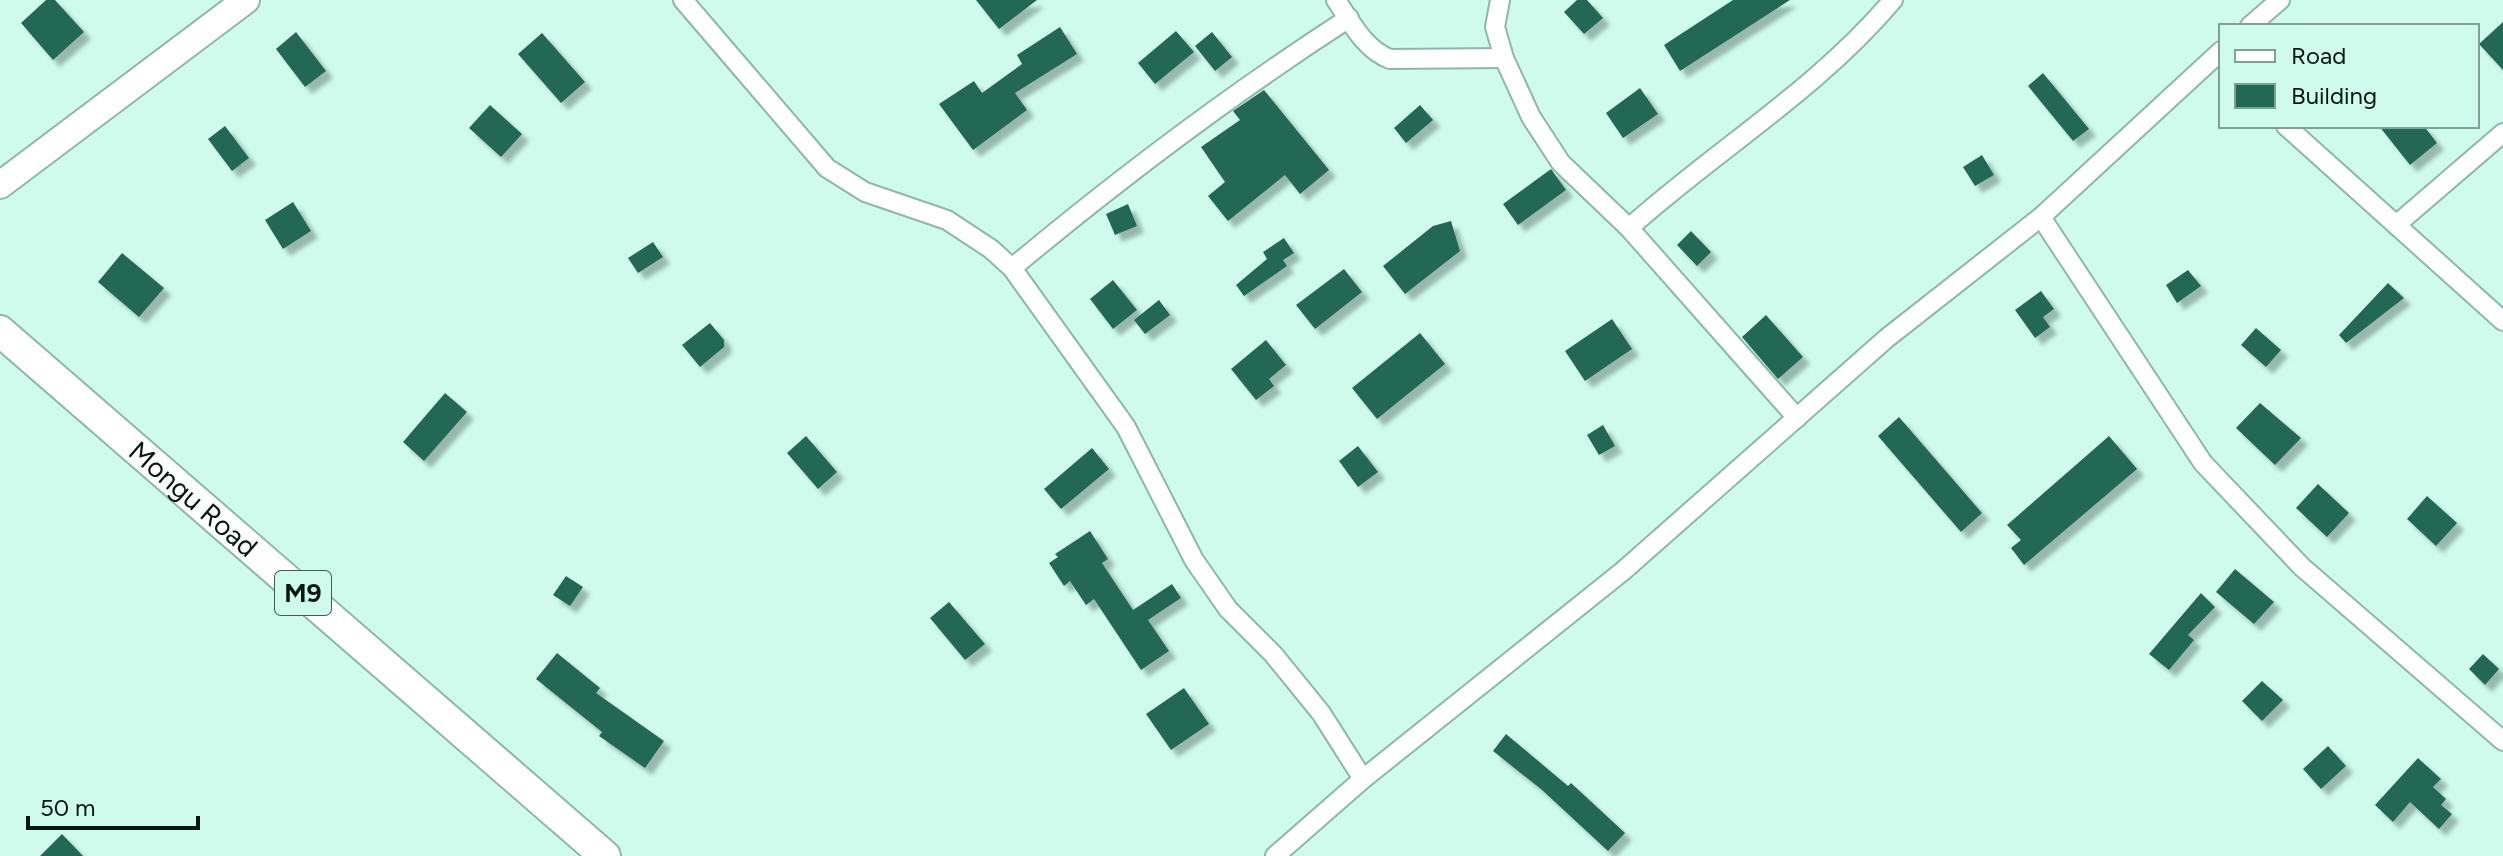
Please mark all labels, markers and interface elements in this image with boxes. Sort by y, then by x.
legend [2219,24,2479,128]
text: Road [2291,41,2346,70]
text: Building [2291,81,2377,110]
street label: Mongu Road [122,434,265,564]
road number: M9 [275,571,331,615]
scale bar [28,780,198,830]
text: 50 m [40,793,96,822]

